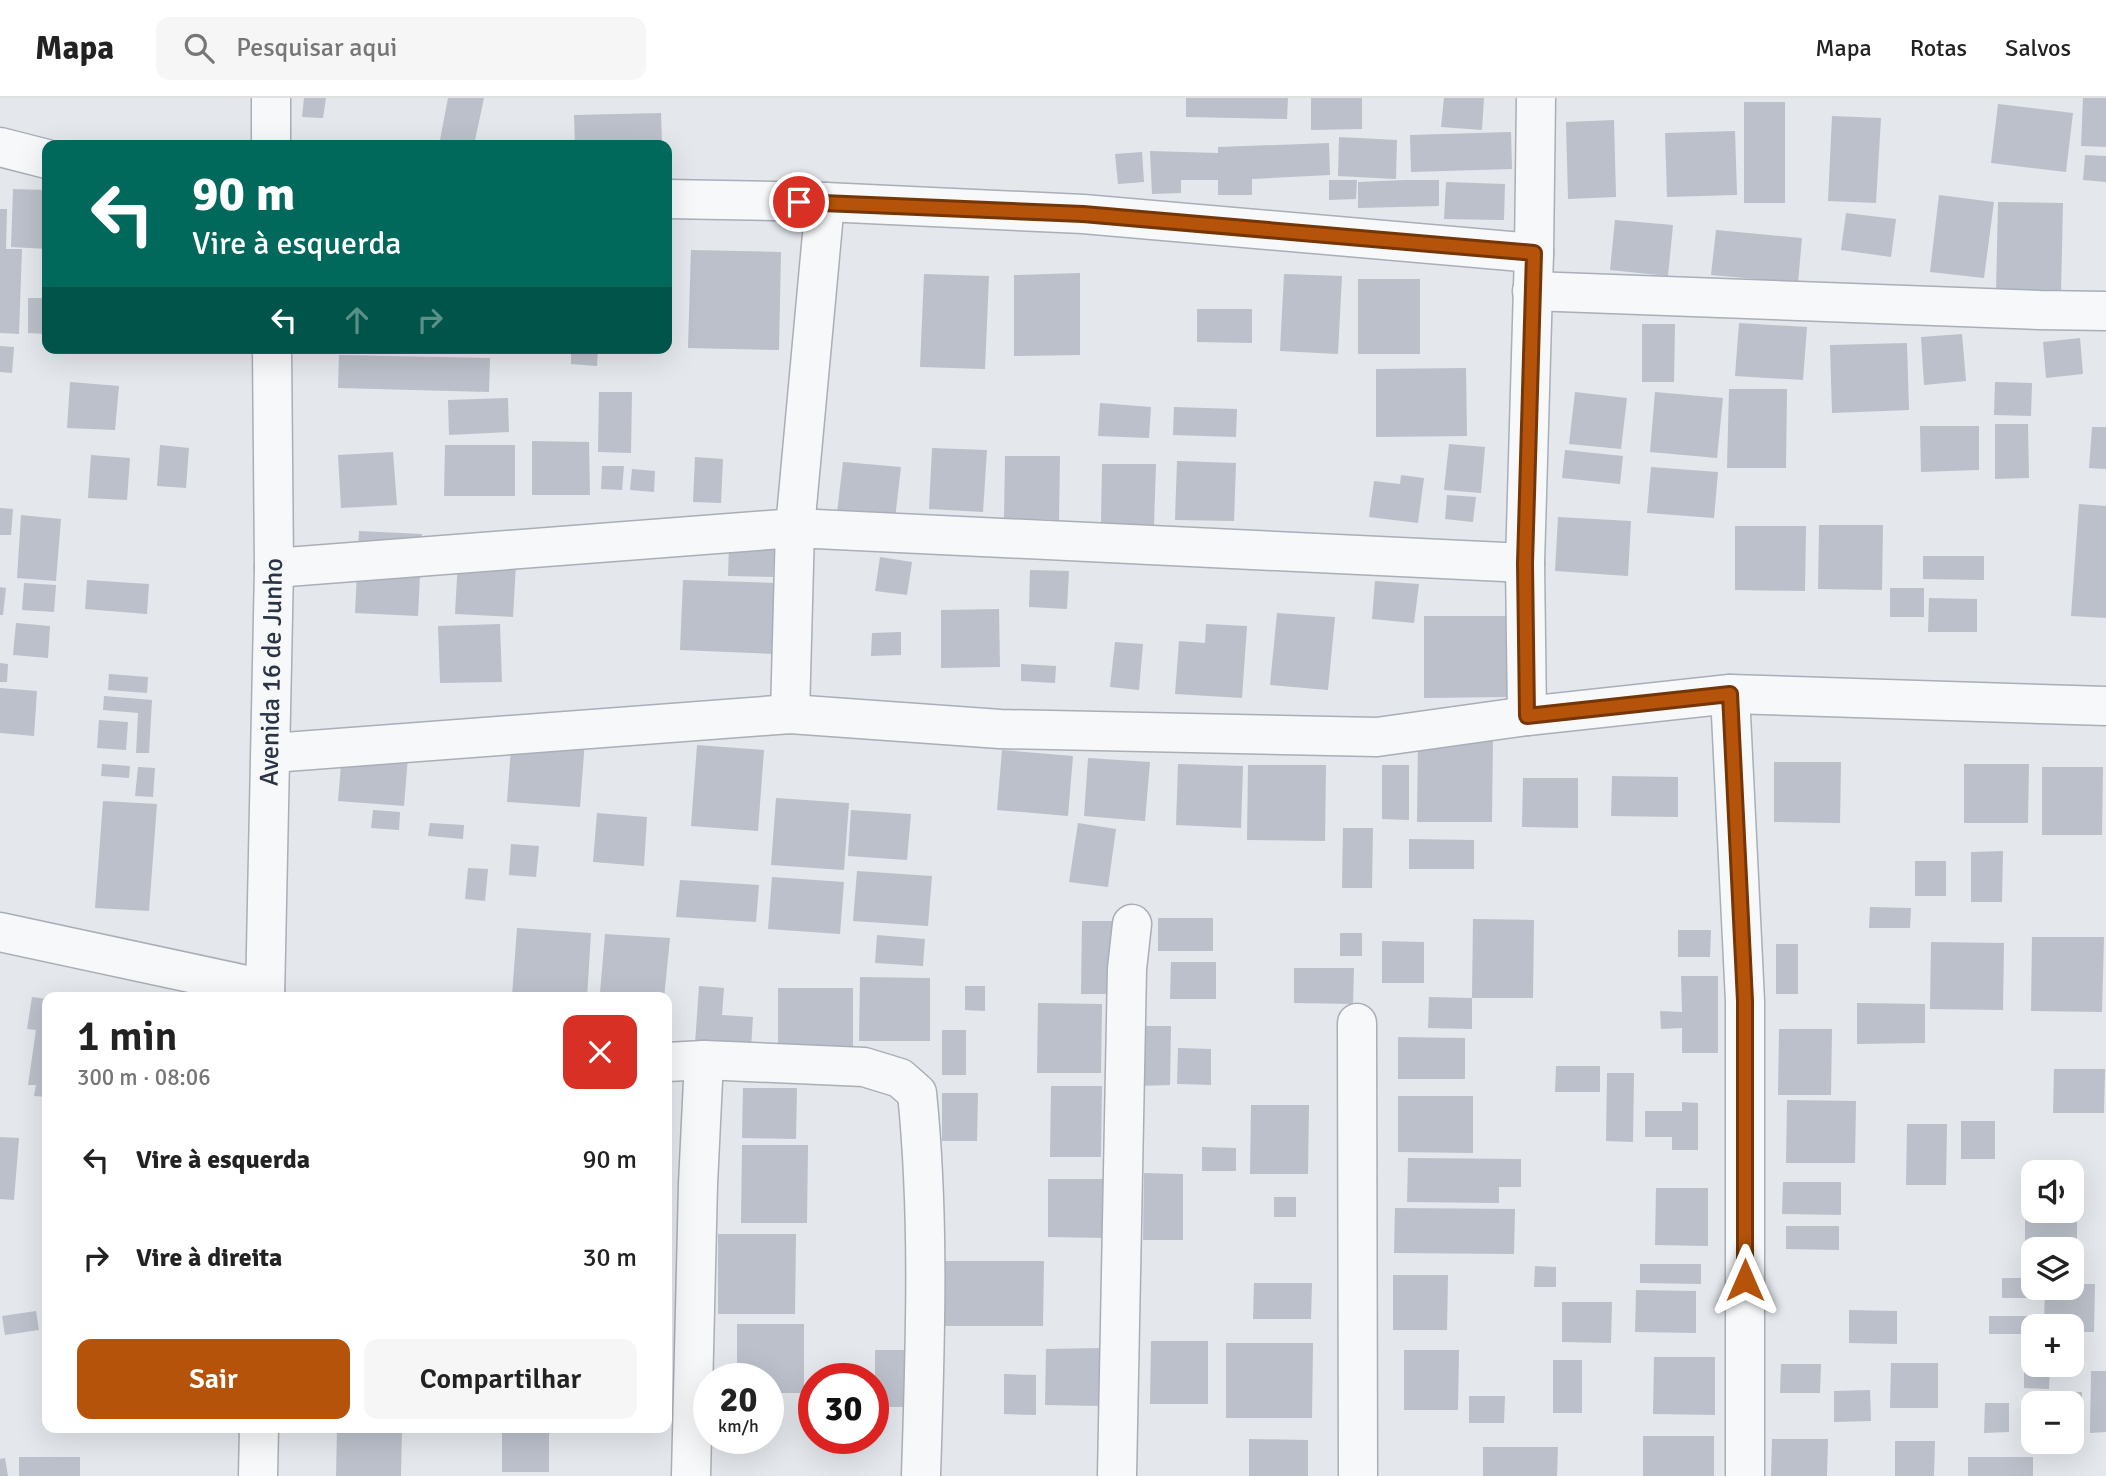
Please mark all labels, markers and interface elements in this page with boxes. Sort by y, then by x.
search box [156,17,646,80]
text: Mapa [35,28,114,69]
icon: search [180,29,218,67]
text: Pesquisar aqui [236,32,397,64]
text: Mapa [1815,33,1872,63]
text: Rotas [1910,33,1967,63]
text: Salvos [2005,33,2071,63]
text: 90 m [192,164,295,224]
icon: left [77,168,168,259]
pin [769,172,829,232]
icon: arrive [780,183,818,221]
text: Vire à esquerda [192,224,402,263]
icon: left [265,301,303,339]
icon: ahead [338,301,376,339]
icon: right [411,301,449,339]
street label: Avenida 16 de Junho [253,558,290,786]
text: 1 min [77,1011,178,1062]
button: close [563,1015,637,1089]
text: 300 m · 08:06 [77,1063,211,1092]
icon: left [77,1141,115,1179]
text: Vire à esquerda [136,1144,310,1176]
text: 90 m [582,1144,637,1176]
map controls [2021,1160,2084,1454]
button: sound [2021,1160,2084,1223]
button: layers [2021,1237,2084,1300]
icon: right [77,1239,115,1277]
text: Vire à direita [136,1242,282,1274]
text: 30 m [582,1242,637,1274]
position arrow [1708,1243,1782,1317]
button: + [2021,1314,2084,1377]
button: Sair [77,1339,350,1419]
button: Compartilhar [364,1339,637,1419]
speed limit sign: 30 [798,1363,889,1454]
text: 20 [720,1378,757,1421]
button: − [2021,1391,2084,1454]
text: km/h [718,1415,759,1437]

